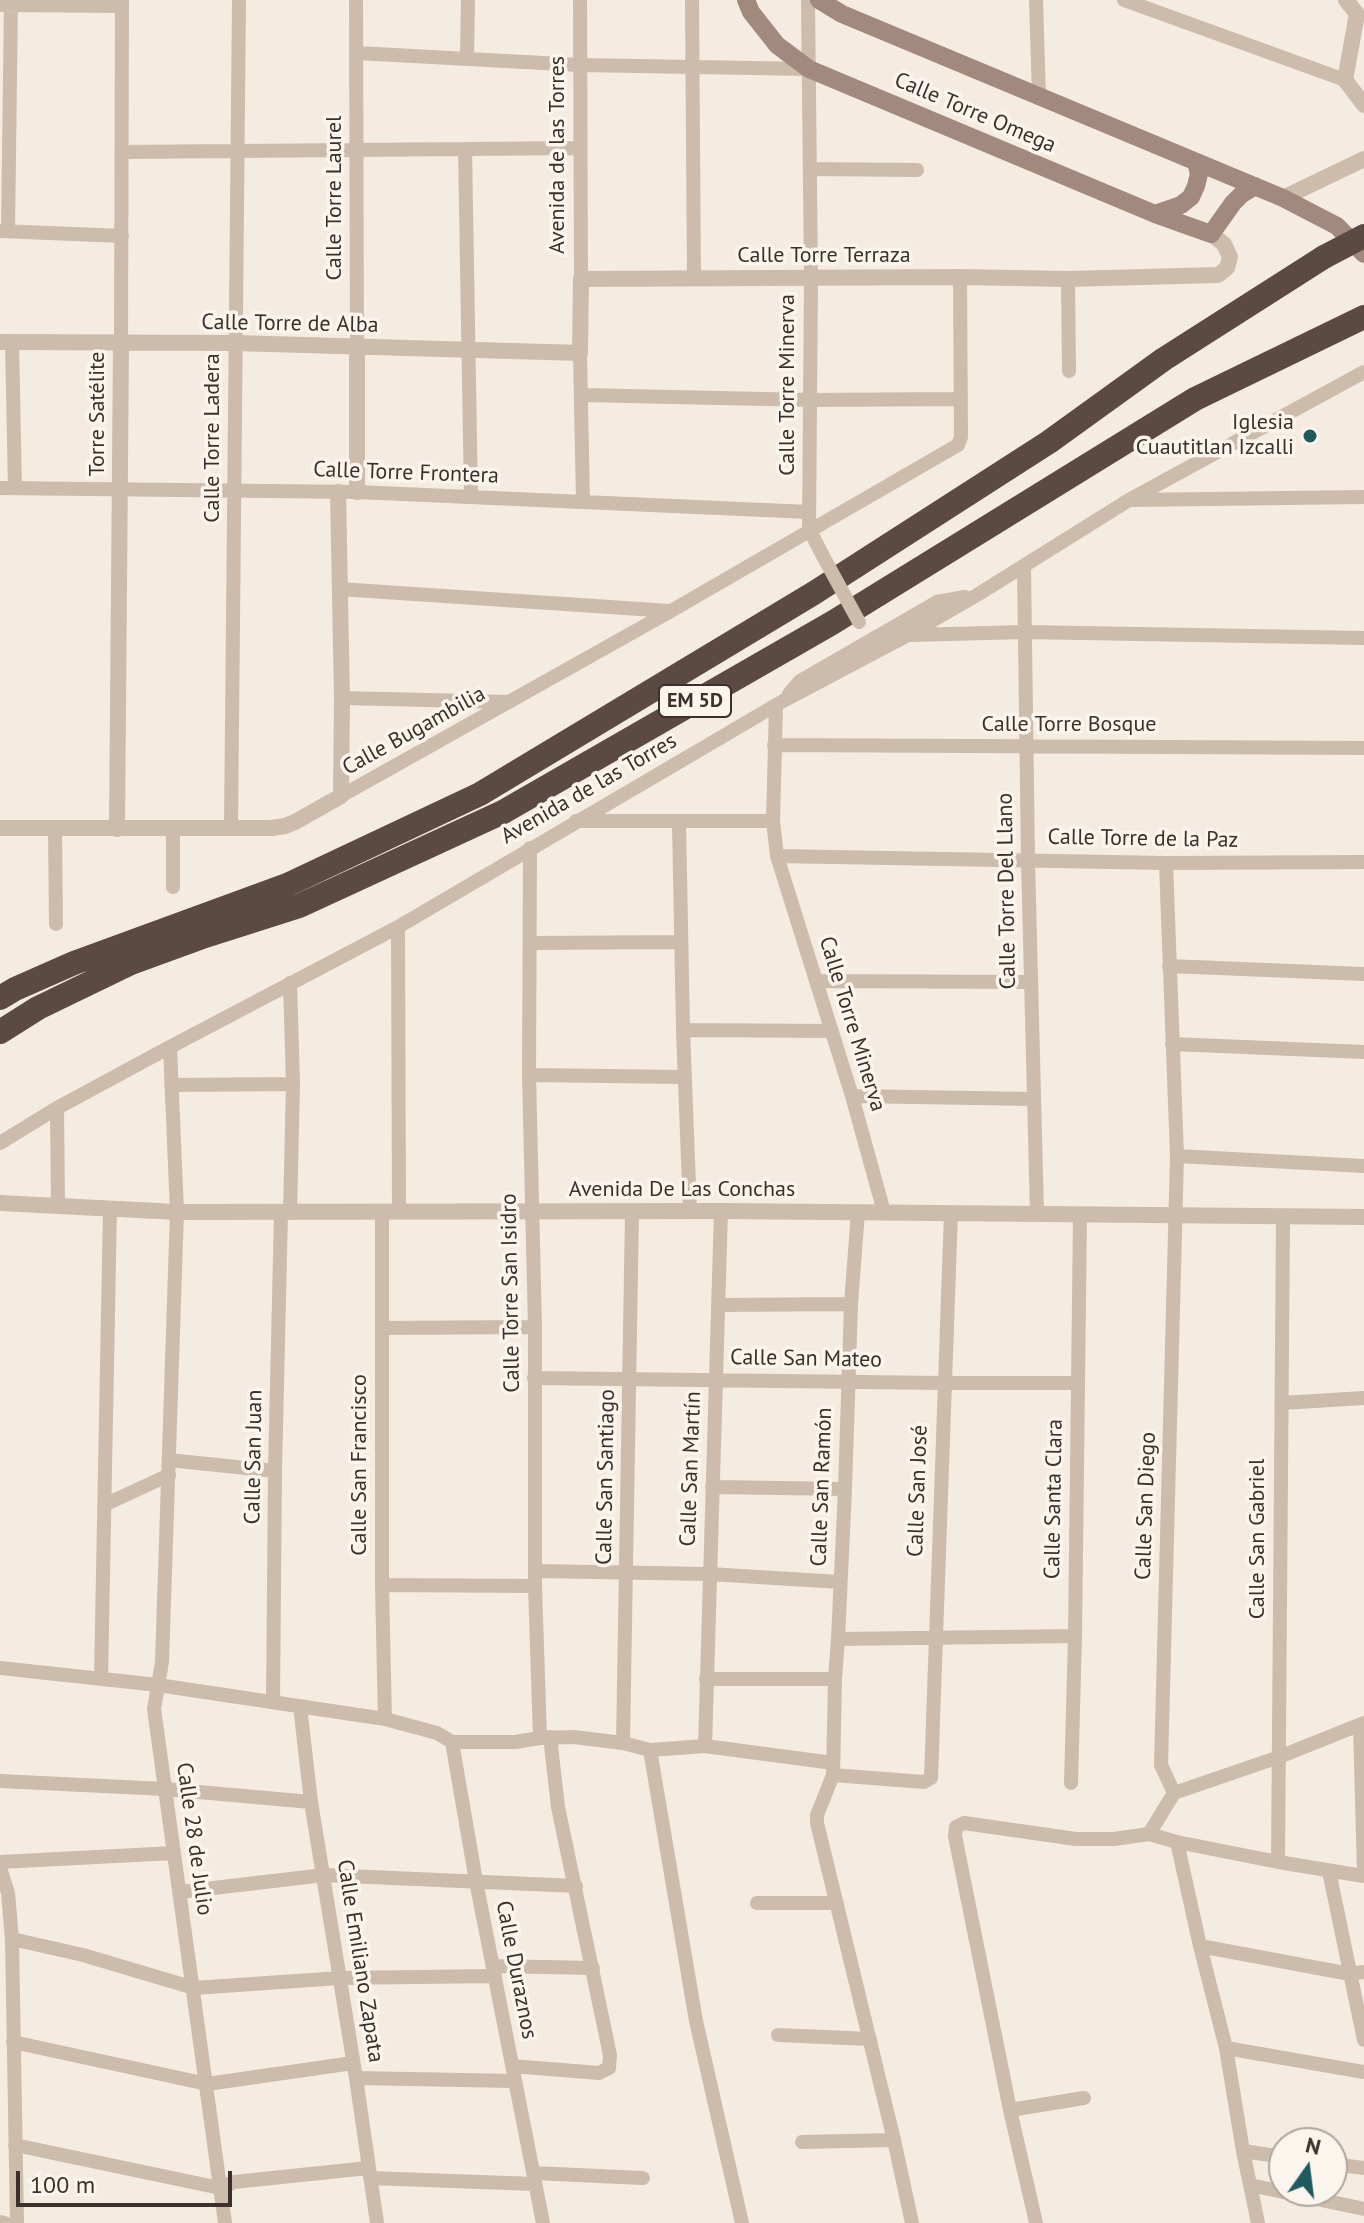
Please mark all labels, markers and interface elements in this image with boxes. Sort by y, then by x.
street label: Avenida de las Torres [545,56,571,254]
street label: Calle Torre Omega [890,67,1060,159]
street label: Calle Torre Laurel [322,116,348,280]
street label: Calle Torre Terraza [737,243,911,269]
street label: Calle Torre Minerva [775,294,801,476]
street label: Calle Torre de Alba [201,309,379,339]
street label: Torre Satélite [85,352,111,476]
street label: Calle Torre Ladera [200,353,226,523]
place label: Iglesia Cuautitlan Izcalli [1136,410,1294,462]
marker: Iglesia Cuautitlan Izcalli [1301,427,1319,445]
street label: Calle Torre Frontera [313,457,499,489]
street label: Calle Bugambilia [338,681,490,781]
road number: EM 5D [659,685,731,717]
street label: Calle Torre Bosque [982,712,1156,738]
street label: Avenida de las Torres [497,728,681,850]
street label: Calle Torre Del Llano [992,792,1022,990]
street label: Calle Torre de la Paz [1048,824,1238,854]
street label: Calle Torre Minerva [813,933,891,1115]
street label: Avenida De Las Conchas [569,1177,795,1203]
street label: Calle Torre San Isidro [496,1193,526,1393]
street label: Calle San Mateo [730,1344,882,1374]
street label: Calle San Francisco [347,1374,373,1556]
street label: Calle San Juan [240,1389,268,1525]
street label: Calle San Santiago [591,1389,621,1565]
street label: Calle San Martín [675,1391,707,1547]
street label: Calle San Ramón [806,1407,838,1567]
street label: Calle Santa Clara [1039,1419,1069,1579]
street label: Calle San José [903,1425,933,1557]
street label: Calle San Diego [1130,1431,1162,1581]
street label: Calle San Gabriel [1245,1459,1271,1619]
street label: Calle 28 de Julio [170,1761,218,1917]
street label: Calle Emiliano Zapata [331,1858,389,2064]
street label: Calle Duraznos [490,1898,542,2042]
north arrow [1268,2127,1348,2207]
text: N [1303,2130,1324,2161]
scale bar [20,2155,236,2205]
text: 100 m [30,2169,95,2200]

